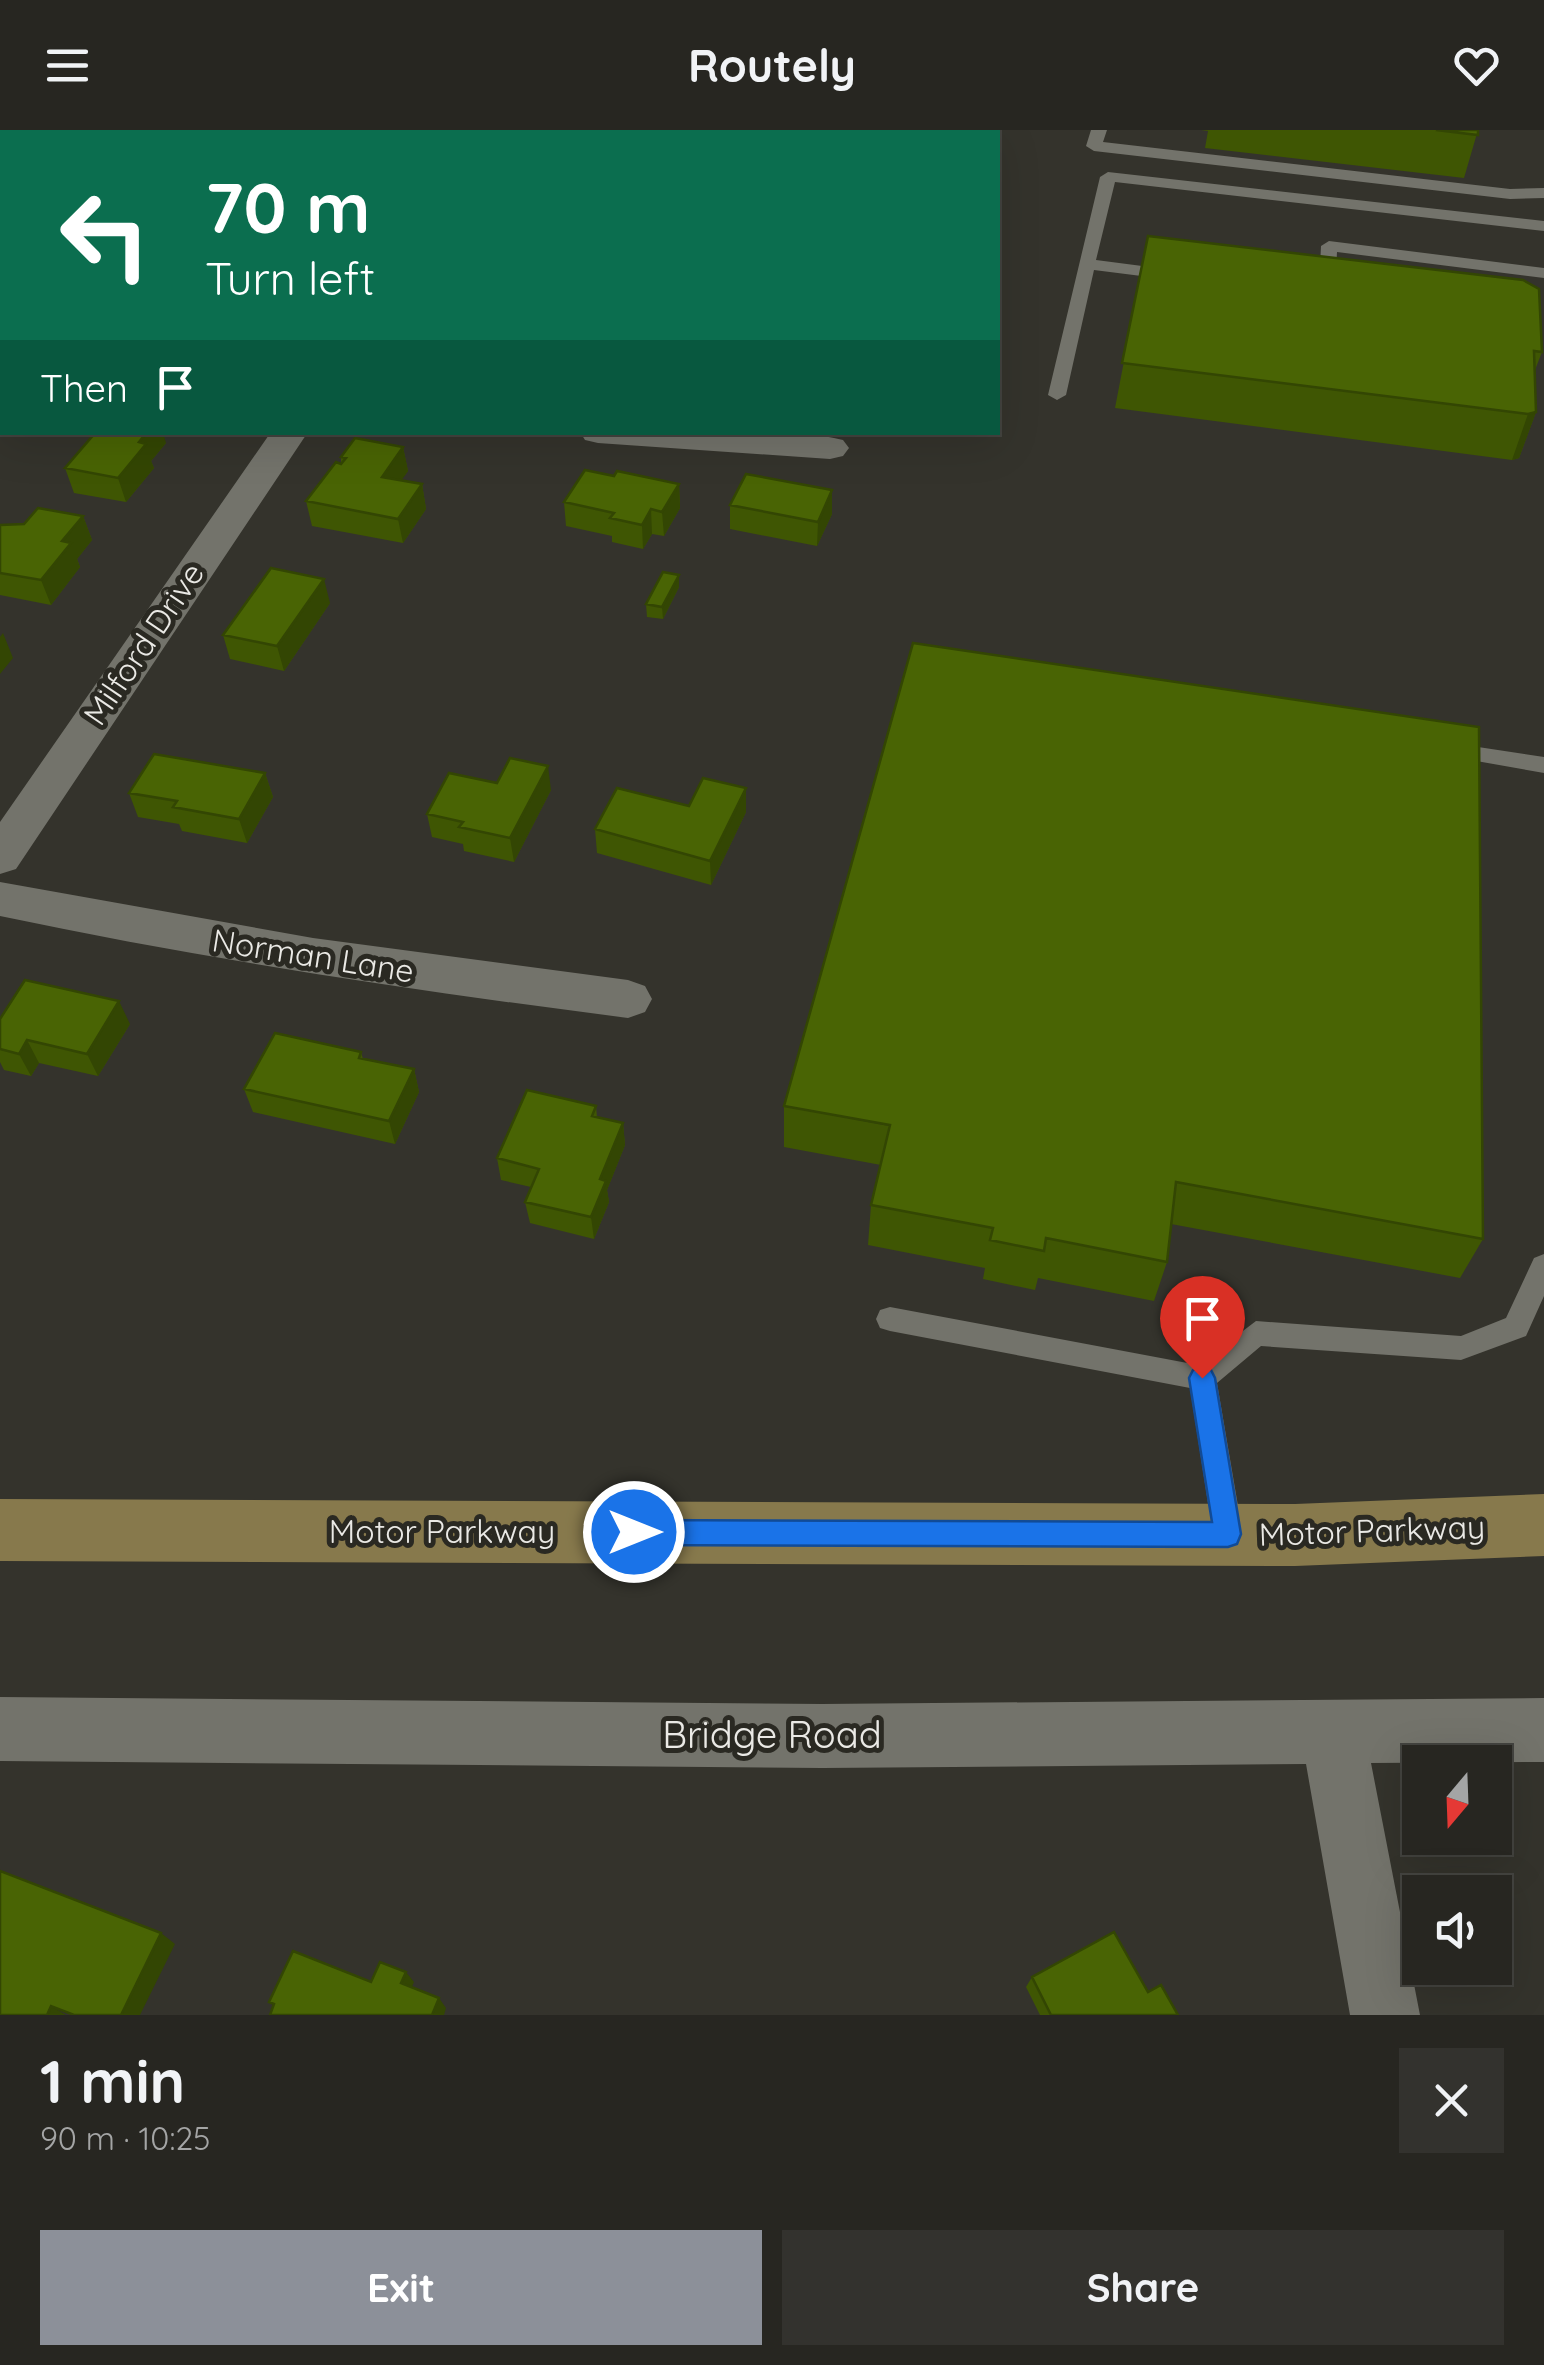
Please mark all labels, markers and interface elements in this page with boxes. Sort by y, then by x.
text: Routely [688,37,856,93]
icon: menu [40,38,95,93]
icon: heart [1449,38,1504,93]
text: 70 m [205,163,371,251]
icon: left [40,170,170,300]
text: Turn left [205,250,375,306]
icon: arrive [148,360,203,415]
text: Then [40,364,128,412]
street label: Milford Drive [74,555,212,732]
street label: Norman Lane [209,919,417,991]
pin [1160,1276,1245,1379]
icon: arrive [1175,1291,1230,1346]
position arrow [582,1480,686,1584]
street label: Motor Parkway [1258,1506,1486,1554]
street label: Motor Parkway [329,1511,555,1551]
street label: Bridge Road [662,1710,882,1758]
north arrow [1402,1745,1512,1855]
map controls [1402,1745,1512,1985]
button: sound [1402,1875,1512,1985]
text: 1 min [40,2043,185,2118]
button: close [1399,2048,1504,2153]
text: 90 m · 10:25 [40,2118,211,2158]
button: Exit [40,2230,762,2345]
button: Share [782,2230,1504,2345]

